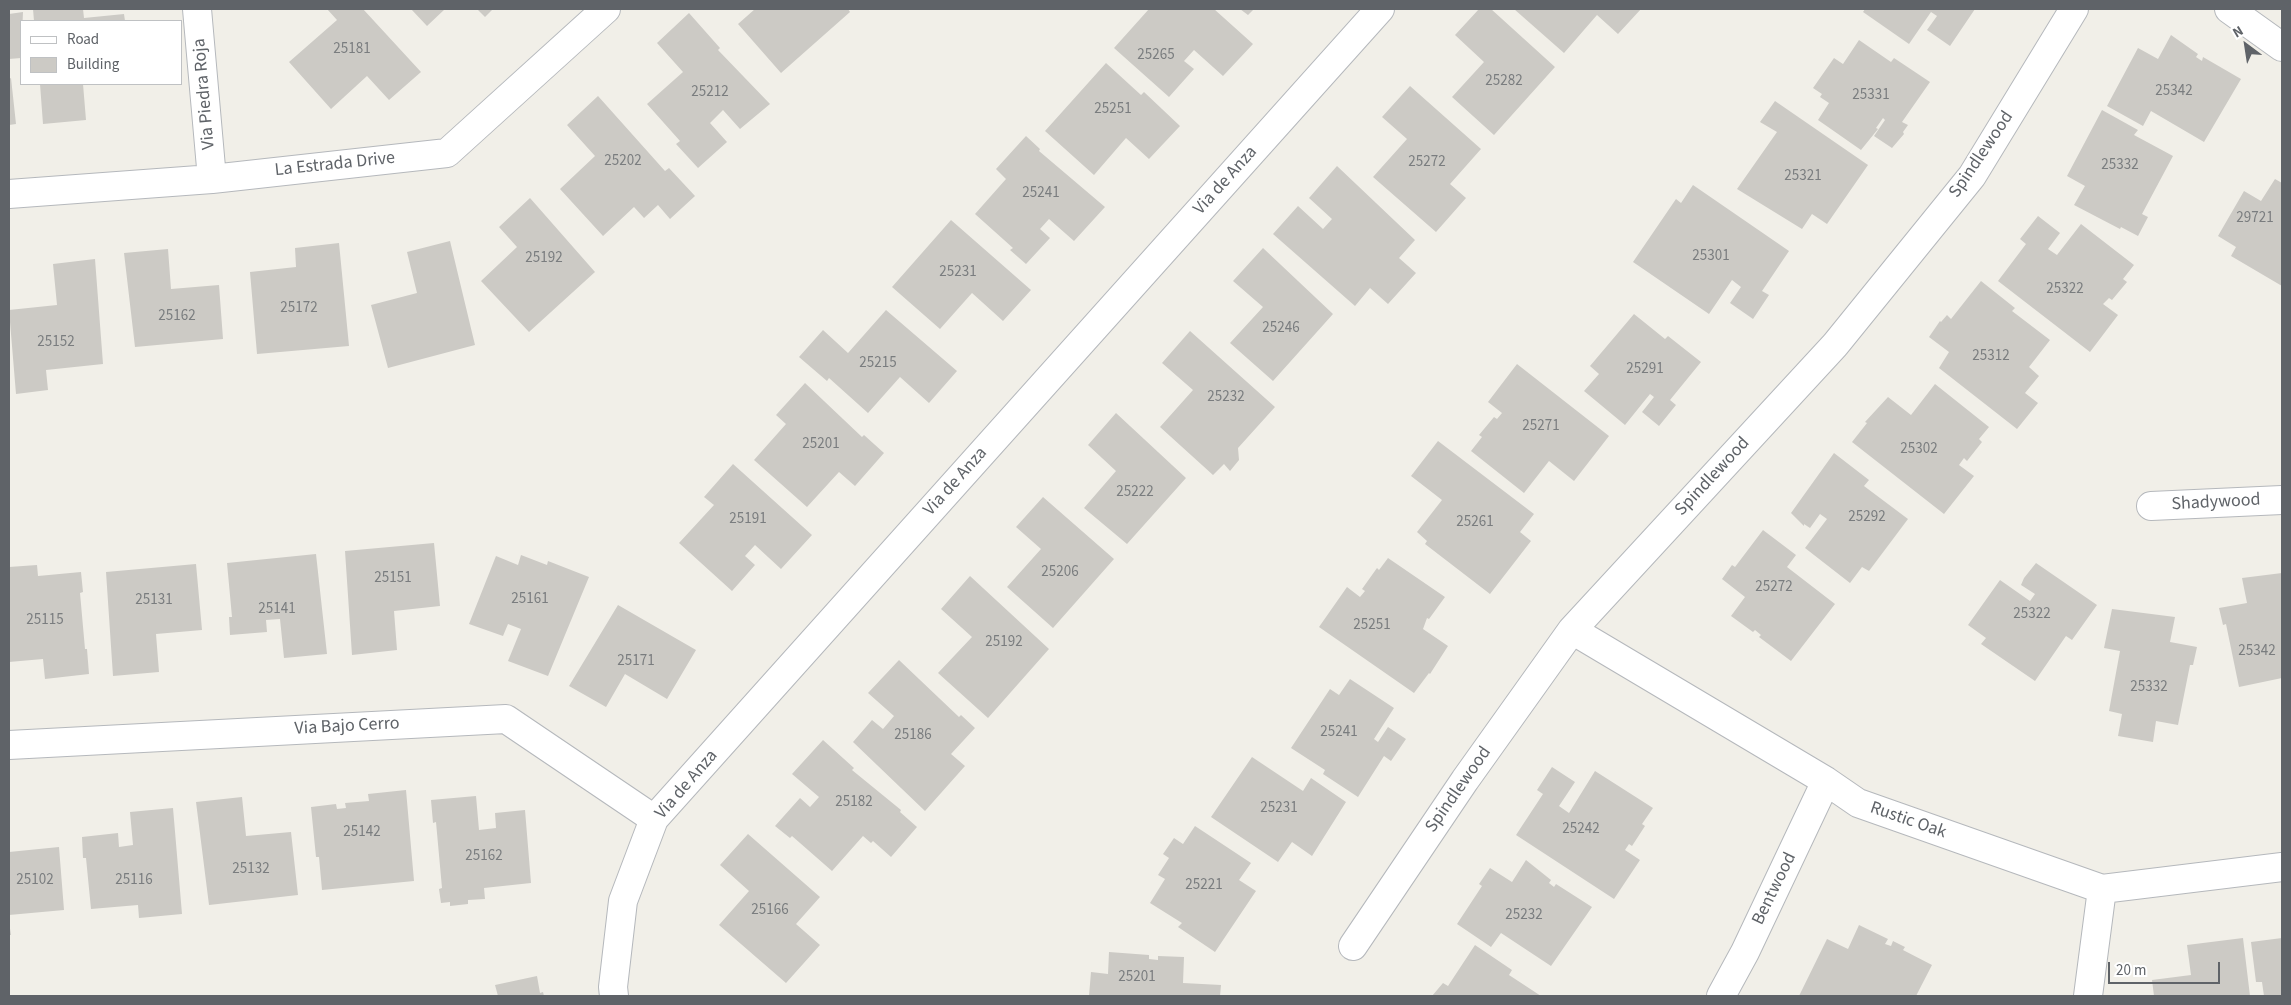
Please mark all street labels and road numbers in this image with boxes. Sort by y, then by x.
street label: Via Piedra Roja [189,37,221,151]
street label: Spindlewood [1945,108,2019,202]
street label: Via de Anza [1190,142,1262,220]
street label: La Estrada Drive [274,148,396,182]
street label: Spindlewood [1671,433,1755,521]
street label: Via de Anza [920,443,992,521]
street label: Shadywood [2171,490,2261,516]
street label: Via Bajo Cerro [294,713,400,741]
street label: Spindlewood [1422,743,1496,837]
street label: Via de Anza [651,746,723,824]
street label: Rustic Oak [1867,798,1949,844]
street label: Bentwood [1748,849,1802,929]

